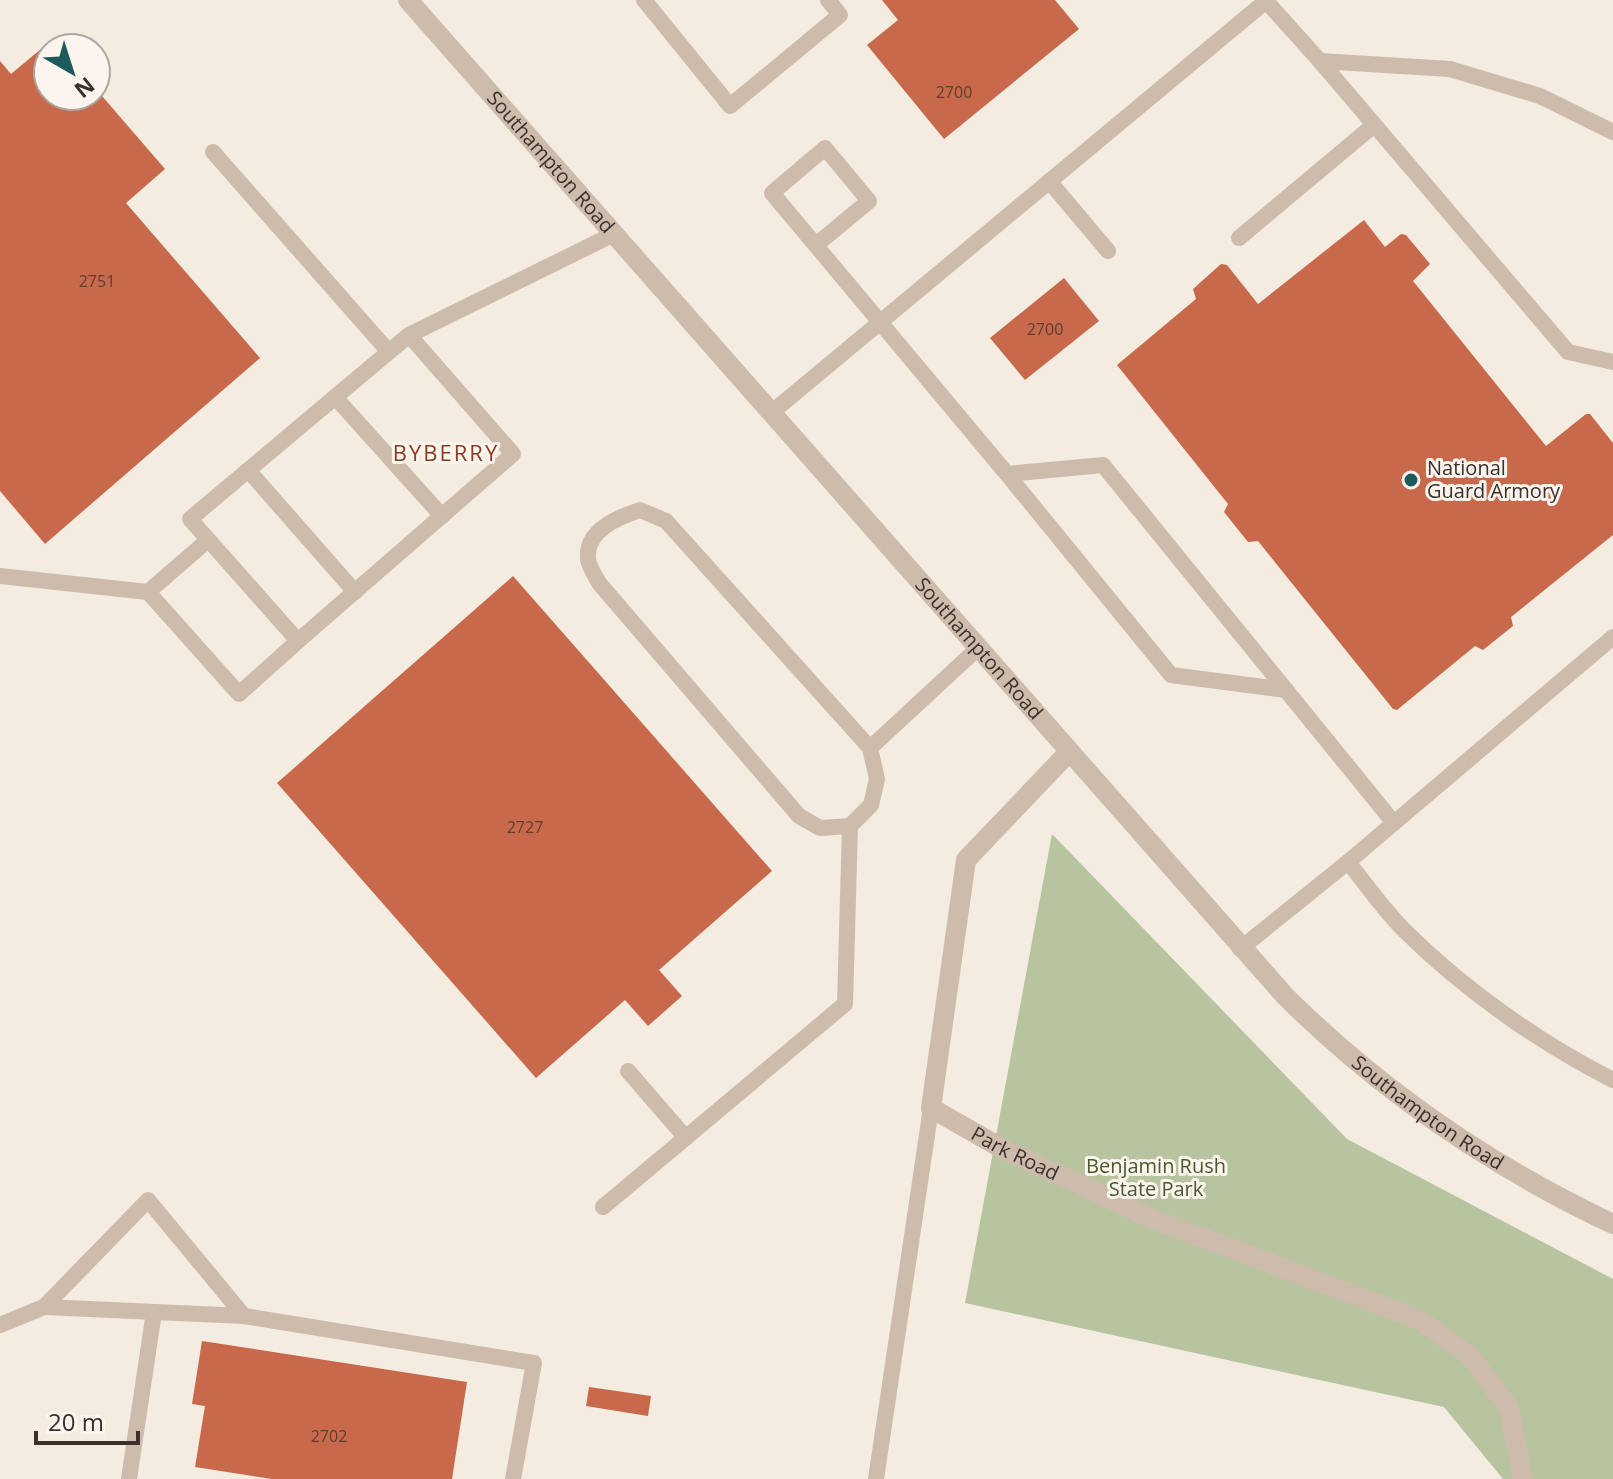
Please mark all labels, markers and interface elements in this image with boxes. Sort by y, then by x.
north arrow [32,32,112,112]
text: N [69,71,102,106]
house number: 2700 [936,81,972,103]
street label: Southampton Road [481,85,621,239]
house number: 2751 [79,270,115,292]
house number: 2700 [1027,318,1063,340]
district label: BYBERRY [393,437,499,467]
place label: National Guard Armory [1427,454,1561,504]
marker: National Guard Armory [1402,471,1420,489]
street label: Southampton Road [909,571,1049,725]
house number: 2727 [507,816,543,838]
street label: Southampton Road [1346,1049,1509,1176]
street label: Park Road [967,1120,1064,1186]
park label: Benjamin Rush State Park [1086,1152,1226,1202]
scale bar [36,1395,138,1445]
text: 20 m [48,1405,104,1438]
house number: 2702 [311,1425,347,1447]

